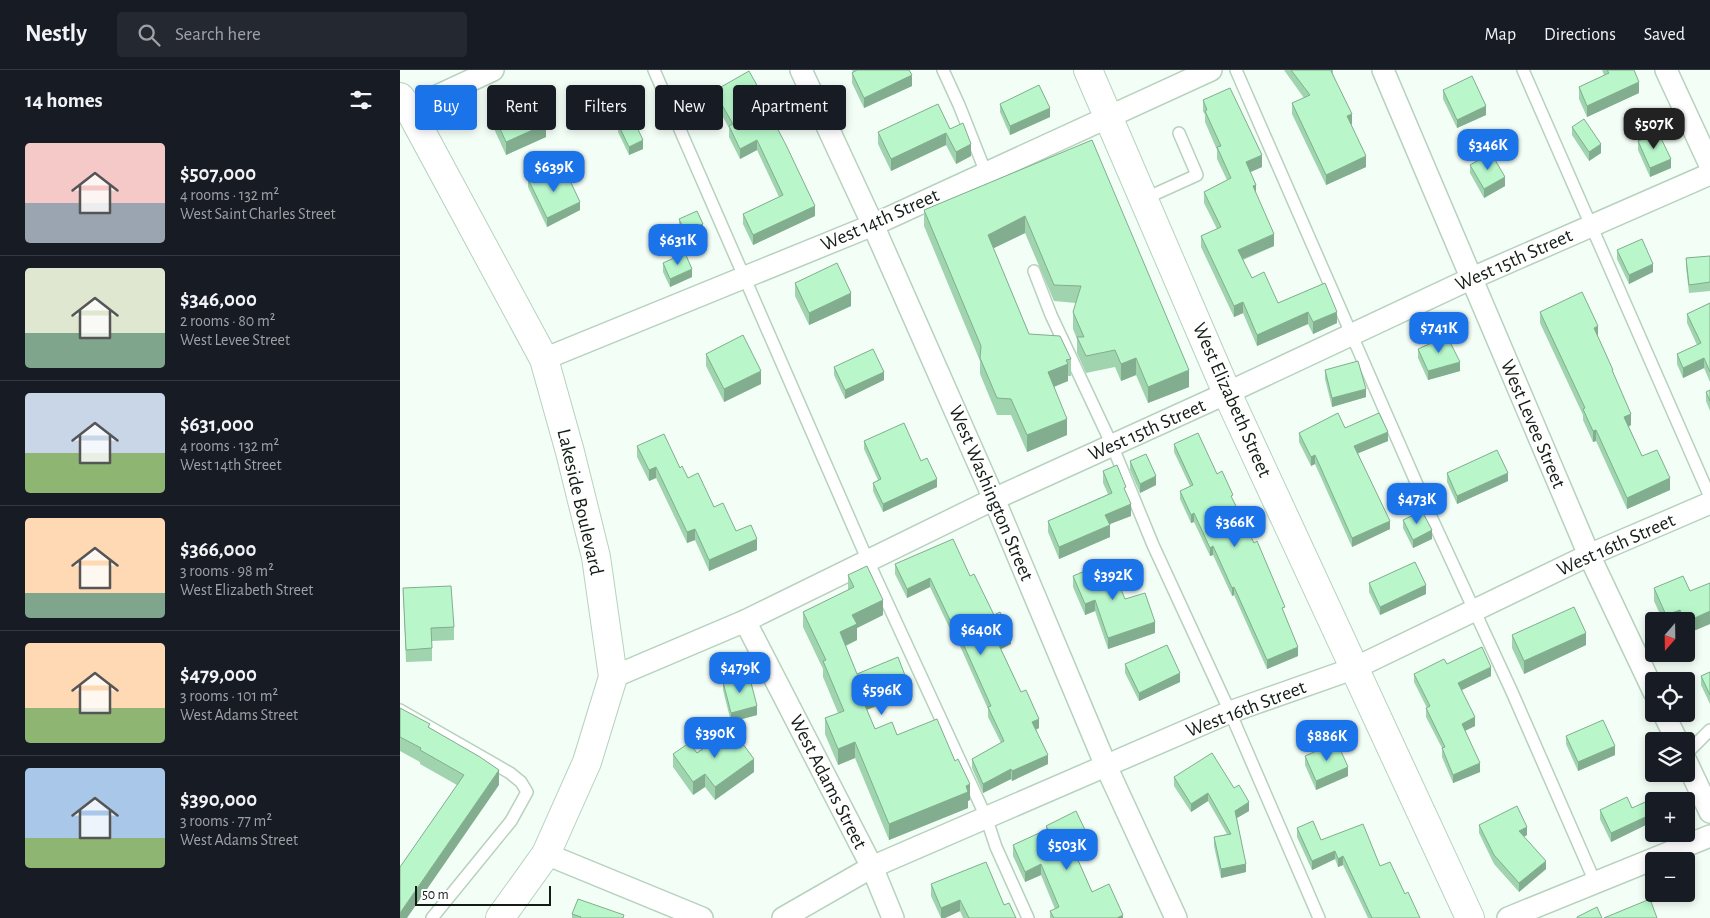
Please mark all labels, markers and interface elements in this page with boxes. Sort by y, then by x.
search box [117,12,467,57]
icon: search [135,21,163,49]
text: Nestly [25,22,87,46]
text: Search here [175,25,261,44]
text: Map [1485,26,1516,44]
text: Directions [1544,26,1616,44]
text: Saved [1644,26,1685,44]
chip: Buy [415,85,477,130]
chip: Rent [487,85,556,130]
chip: Filters [566,85,645,130]
chip: New [655,85,723,130]
chip: Apartment [733,85,846,130]
icon: filters [347,86,375,114]
text: 14 homes [25,90,103,111]
pin: $507K [1619,108,1689,150]
text: $507K [1635,116,1673,132]
pin: $346K [1453,128,1523,171]
text: $346K [1468,137,1508,153]
pin: $639K [519,150,589,193]
text: $639K [535,159,573,175]
icon: home [65,163,125,223]
text: $507,000 [180,163,256,184]
street label: West 14th Street [818,185,943,255]
text: 4 rooms · 132 m² [180,187,279,203]
text: West Saint Charles Street [180,206,336,222]
pin: $631K [643,224,713,266]
street label: West 15th Street [1453,225,1576,295]
text: $631K [660,232,696,248]
icon: home [65,288,125,348]
text: $346,000 [180,289,257,310]
pin: $741K [1404,312,1474,354]
text: 2 rooms · 80 m² [180,313,275,329]
street label: West Elizabeth Street [1189,320,1275,481]
text: $741K [1420,320,1458,336]
text: West Levee Street [180,332,290,348]
street label: West Levee Street [1497,357,1569,492]
street label: West 15th Street [1086,395,1209,465]
street label: West Washington Street [945,402,1037,584]
icon: home [65,413,125,473]
text: $631,000 [180,414,254,435]
street label: Lakeside Boulevard [553,427,607,577]
text: 4 rooms · 132 m² [180,438,279,454]
text: West 14th Street [180,457,282,473]
pin: $473K [1382,482,1452,525]
text: $473K [1398,491,1436,507]
pin: $366K [1200,506,1270,548]
street label: West 16th Street [1554,510,1679,580]
text: $366K [1216,514,1254,530]
icon: home [65,538,125,598]
text: $366,000 [180,539,256,560]
pin: $392K [1078,558,1148,601]
text: 3 rooms · 98 m² [180,563,274,579]
text: $392K [1094,567,1132,583]
text: West Elizabeth Street [180,582,313,598]
north arrow [1645,612,1695,662]
map controls [1645,612,1695,902]
pin: $640K [946,614,1016,656]
text: $640K [961,622,1001,638]
pin: $479K [705,652,775,694]
text: $479K [720,660,760,676]
icon: home [65,663,125,723]
text: $479,000 [180,664,257,685]
button: locate [1645,672,1695,722]
pin: $596K [847,674,917,716]
street label: West 16th Street [1183,677,1309,741]
text: $596K [863,682,901,698]
text: 3 rooms · 101 m² [180,688,278,704]
text: West Adams Street [180,707,298,723]
street label: West Adams Street [786,712,871,853]
pin: $390K [680,716,750,759]
pin: $886K [1292,720,1362,762]
text: $390K [695,725,735,741]
text: $886K [1307,728,1347,744]
button: layers [1645,732,1695,782]
icon: home [65,788,125,848]
text: $390,000 [180,789,257,810]
button: + [1645,792,1695,842]
text: 3 rooms · 77 m² [180,813,272,829]
pin: $503K [1032,828,1102,871]
text: West Adams Street [180,832,298,848]
text: $503K [1048,837,1086,853]
button: − [1645,852,1695,902]
scale bar [415,883,551,906]
text: 50 m [422,888,449,902]

